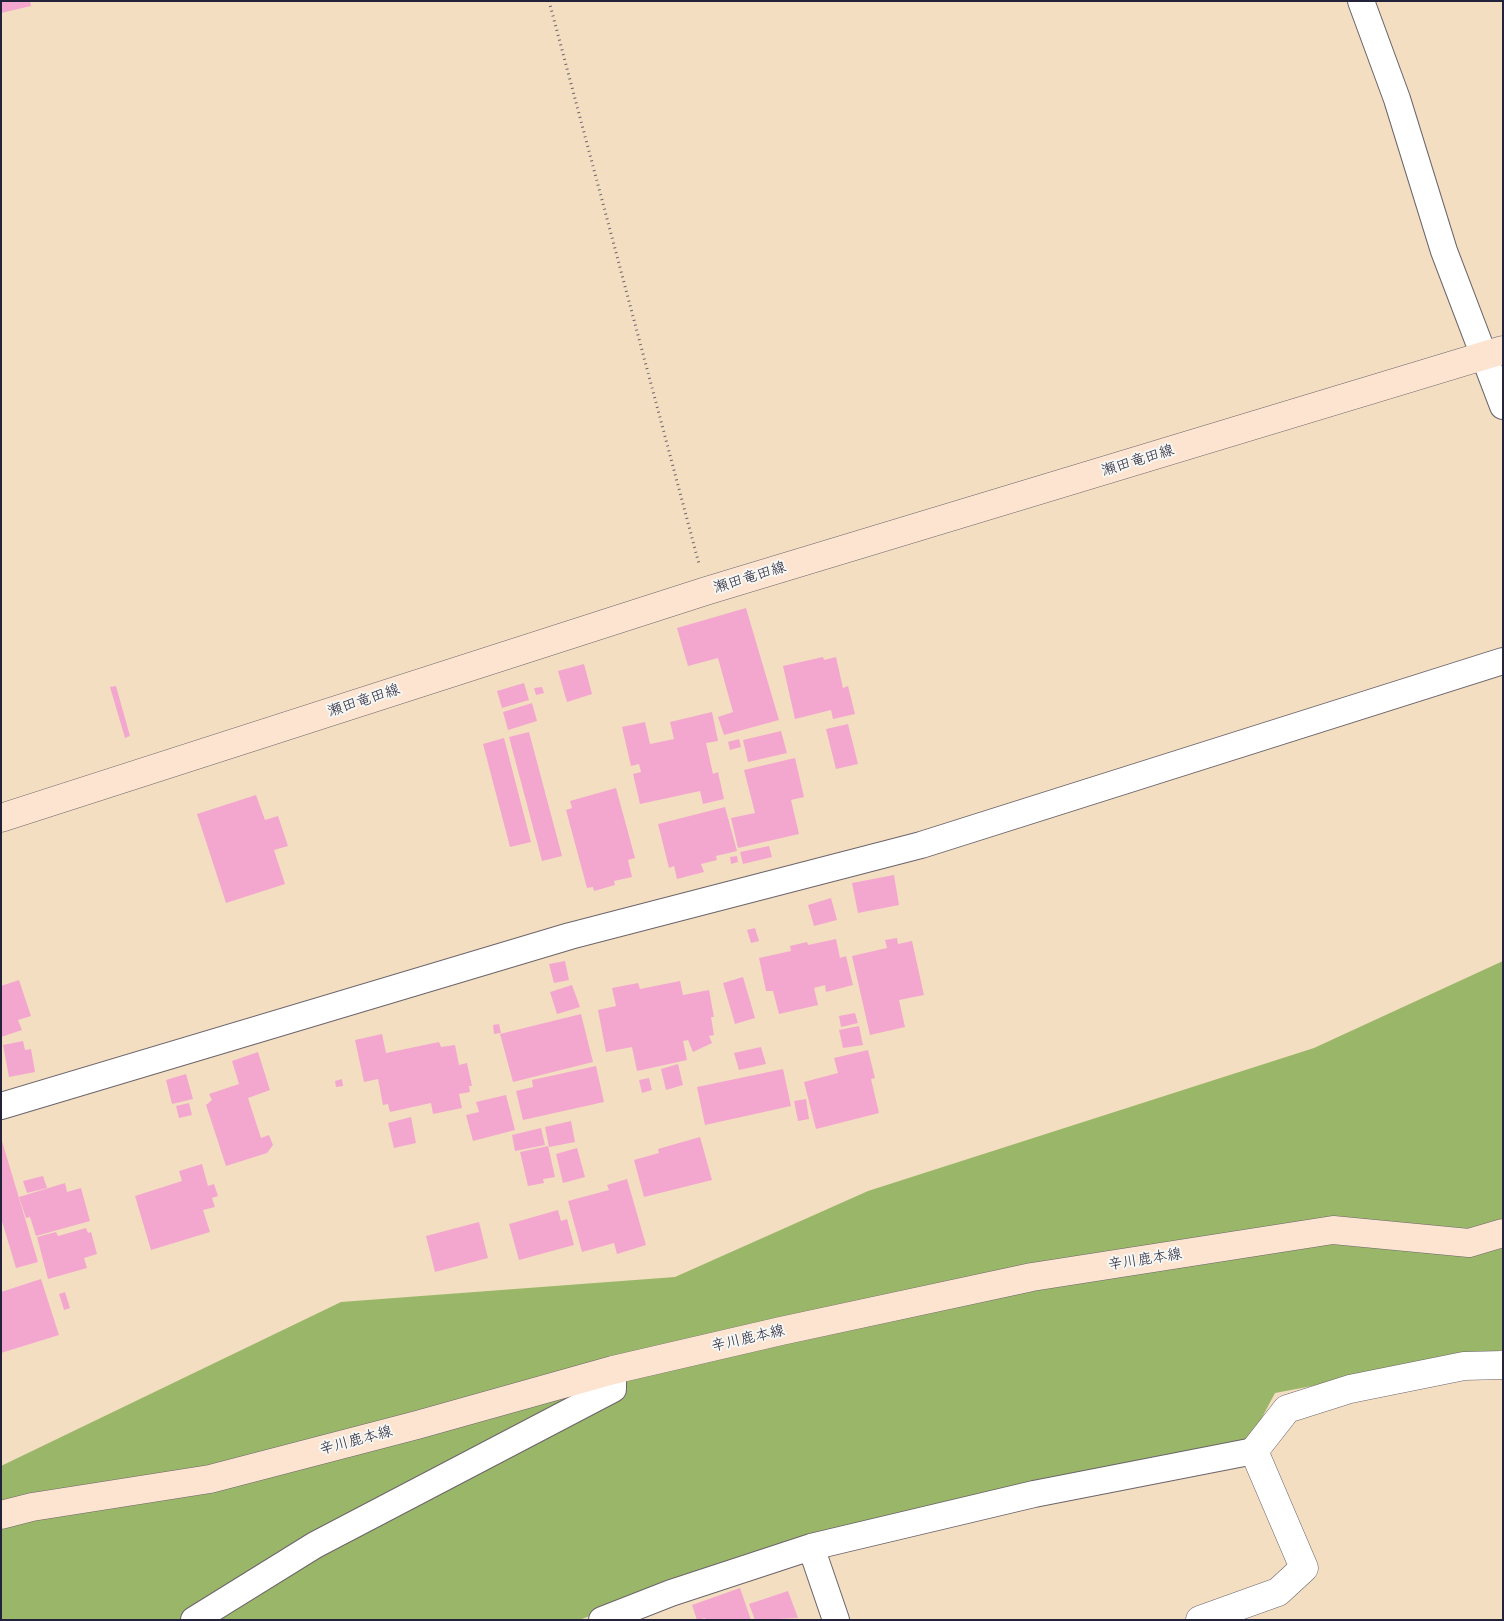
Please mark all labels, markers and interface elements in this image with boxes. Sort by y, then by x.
street label: 瀬田竜田線 [1100,441,1176,481]
street label: 瀬田竜田線 [712,558,788,598]
street label: 瀬田竜田線 [326,681,402,721]
street label: 辛川鹿本線 [1107,1245,1183,1275]
street label: 辛川鹿本線 [709,1322,787,1356]
street label: 辛川鹿本線 [317,1423,395,1459]

